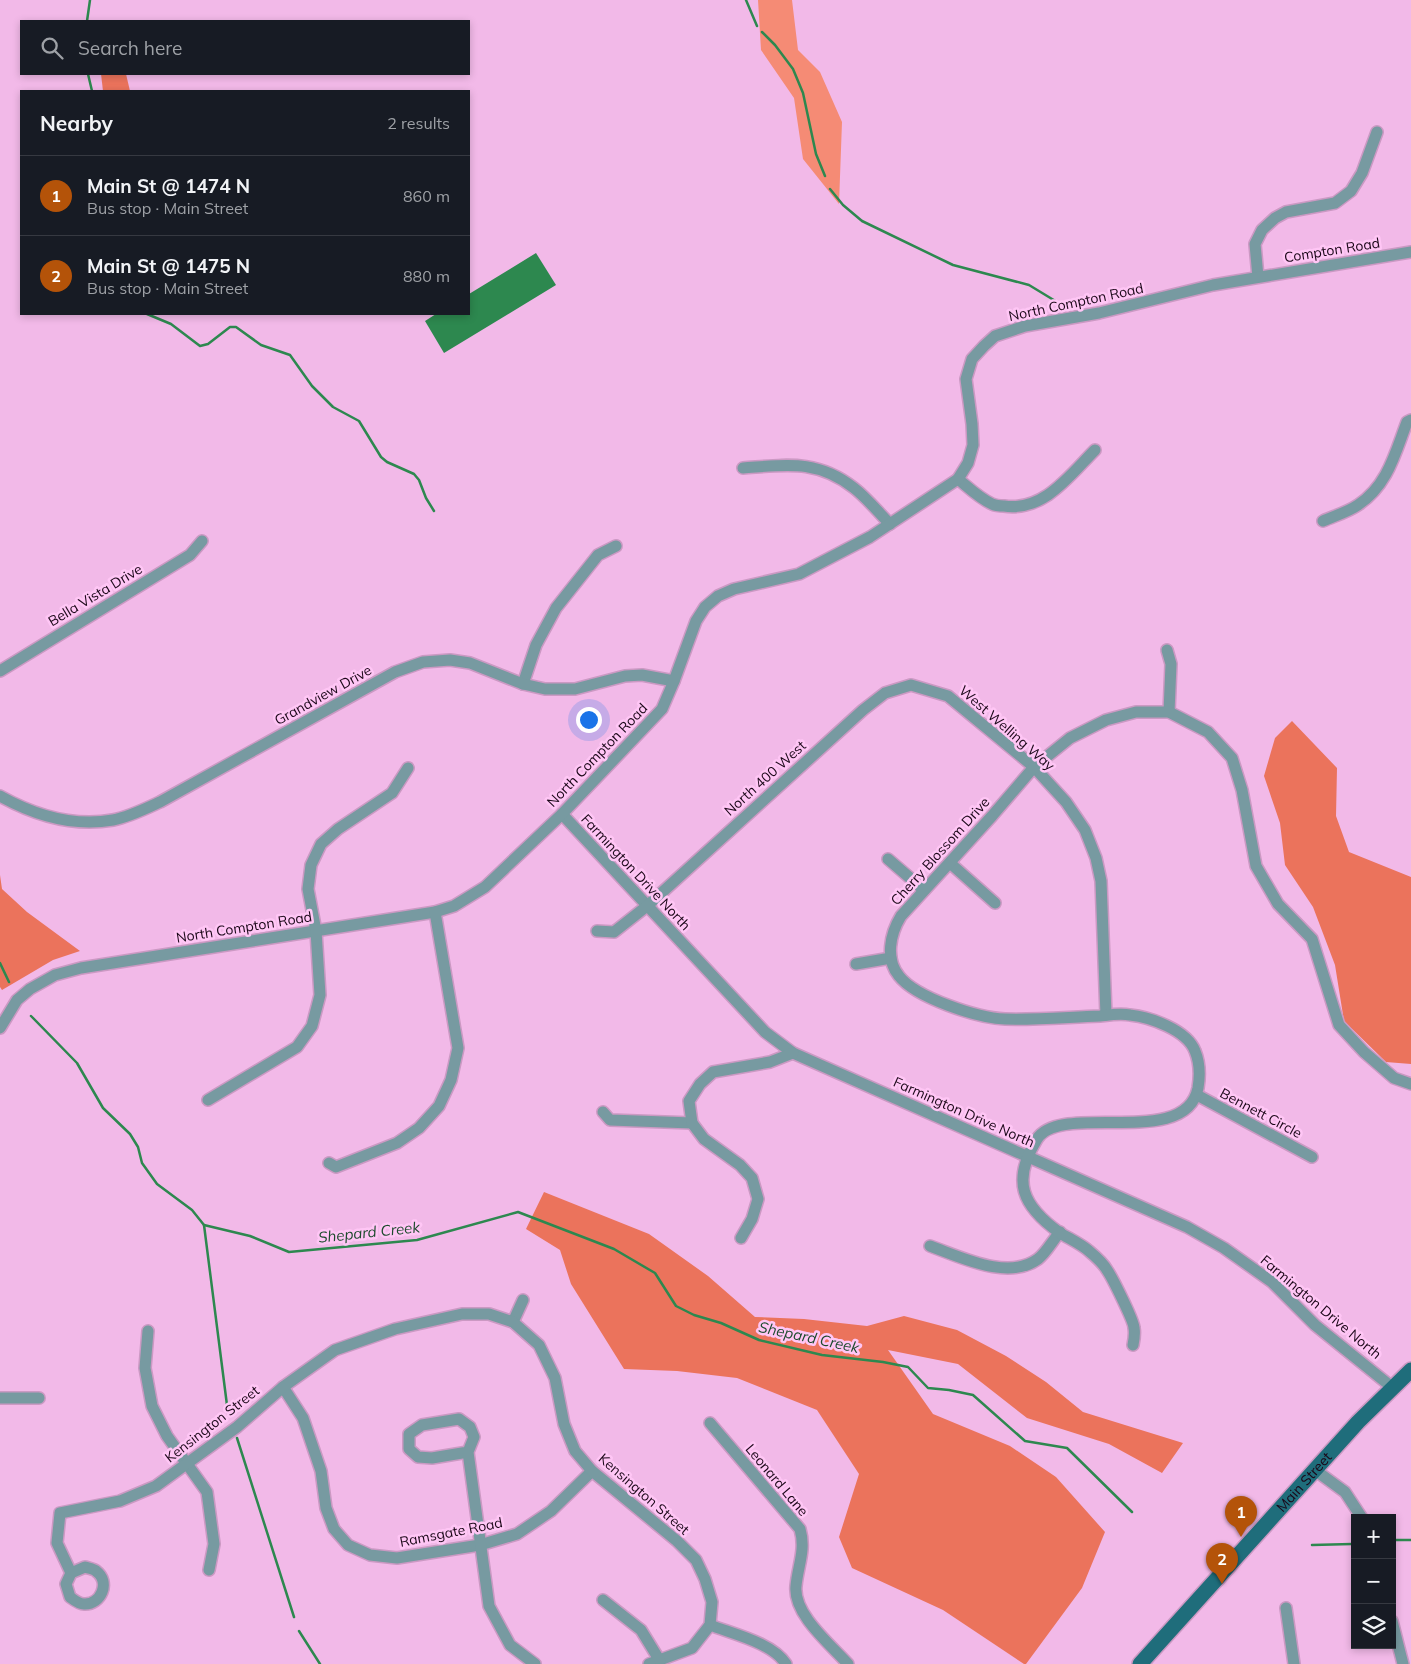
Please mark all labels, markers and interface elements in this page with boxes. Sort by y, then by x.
search box [20,20,470,75]
icon: search [38,34,66,62]
text: Search here [78,36,182,60]
text: Nearby [40,110,113,136]
text: 2 results [387,113,450,133]
text: Main St @ 1474 N [87,174,250,198]
text: 1 [51,186,61,206]
text: 860 m [403,186,450,206]
text: Bus stop · Main Street [87,198,248,218]
street label: Compton Road [1283,234,1381,266]
text: Main St @ 1475 N [87,254,250,278]
text: 2 [51,266,61,286]
text: 880 m [403,266,450,286]
text: Bus stop · Main Street [87,278,248,298]
street label: North Compton Road [1007,279,1145,325]
street label: Bella Vista Drive [45,560,145,630]
street label: Grandview Drive [271,661,375,729]
street label: West Welling Way [955,682,1059,775]
street label: North Compton Road [543,699,651,811]
your location [576,707,602,733]
street label: North 400 West [720,737,810,819]
street label: Cherry Blossom Drive [887,793,993,909]
street label: Farmington Drive North [577,810,695,934]
street label: North Compton Road [175,907,313,947]
street label: Farmington Drive North [891,1073,1037,1151]
street label: Bennett Circle [1217,1084,1305,1142]
water label: Shepard Creek [317,1217,422,1247]
street label: Farmington Drive North [1257,1251,1385,1363]
water label: Shepard Creek [757,1317,862,1357]
street label: Kensington Street [161,1381,263,1466]
street label: Leonard Lane [742,1440,812,1520]
street label: Main Street [1272,1448,1336,1516]
street label: Kensington Street [595,1450,693,1539]
pin: 1 [1225,1496,1257,1537]
street label: Ramsgate Road [398,1513,504,1551]
map controls [1351,1514,1396,1649]
button: + [1351,1514,1396,1559]
pin: 2 [1206,1543,1238,1584]
button: − [1351,1559,1396,1604]
button: layers [1351,1604,1396,1649]

